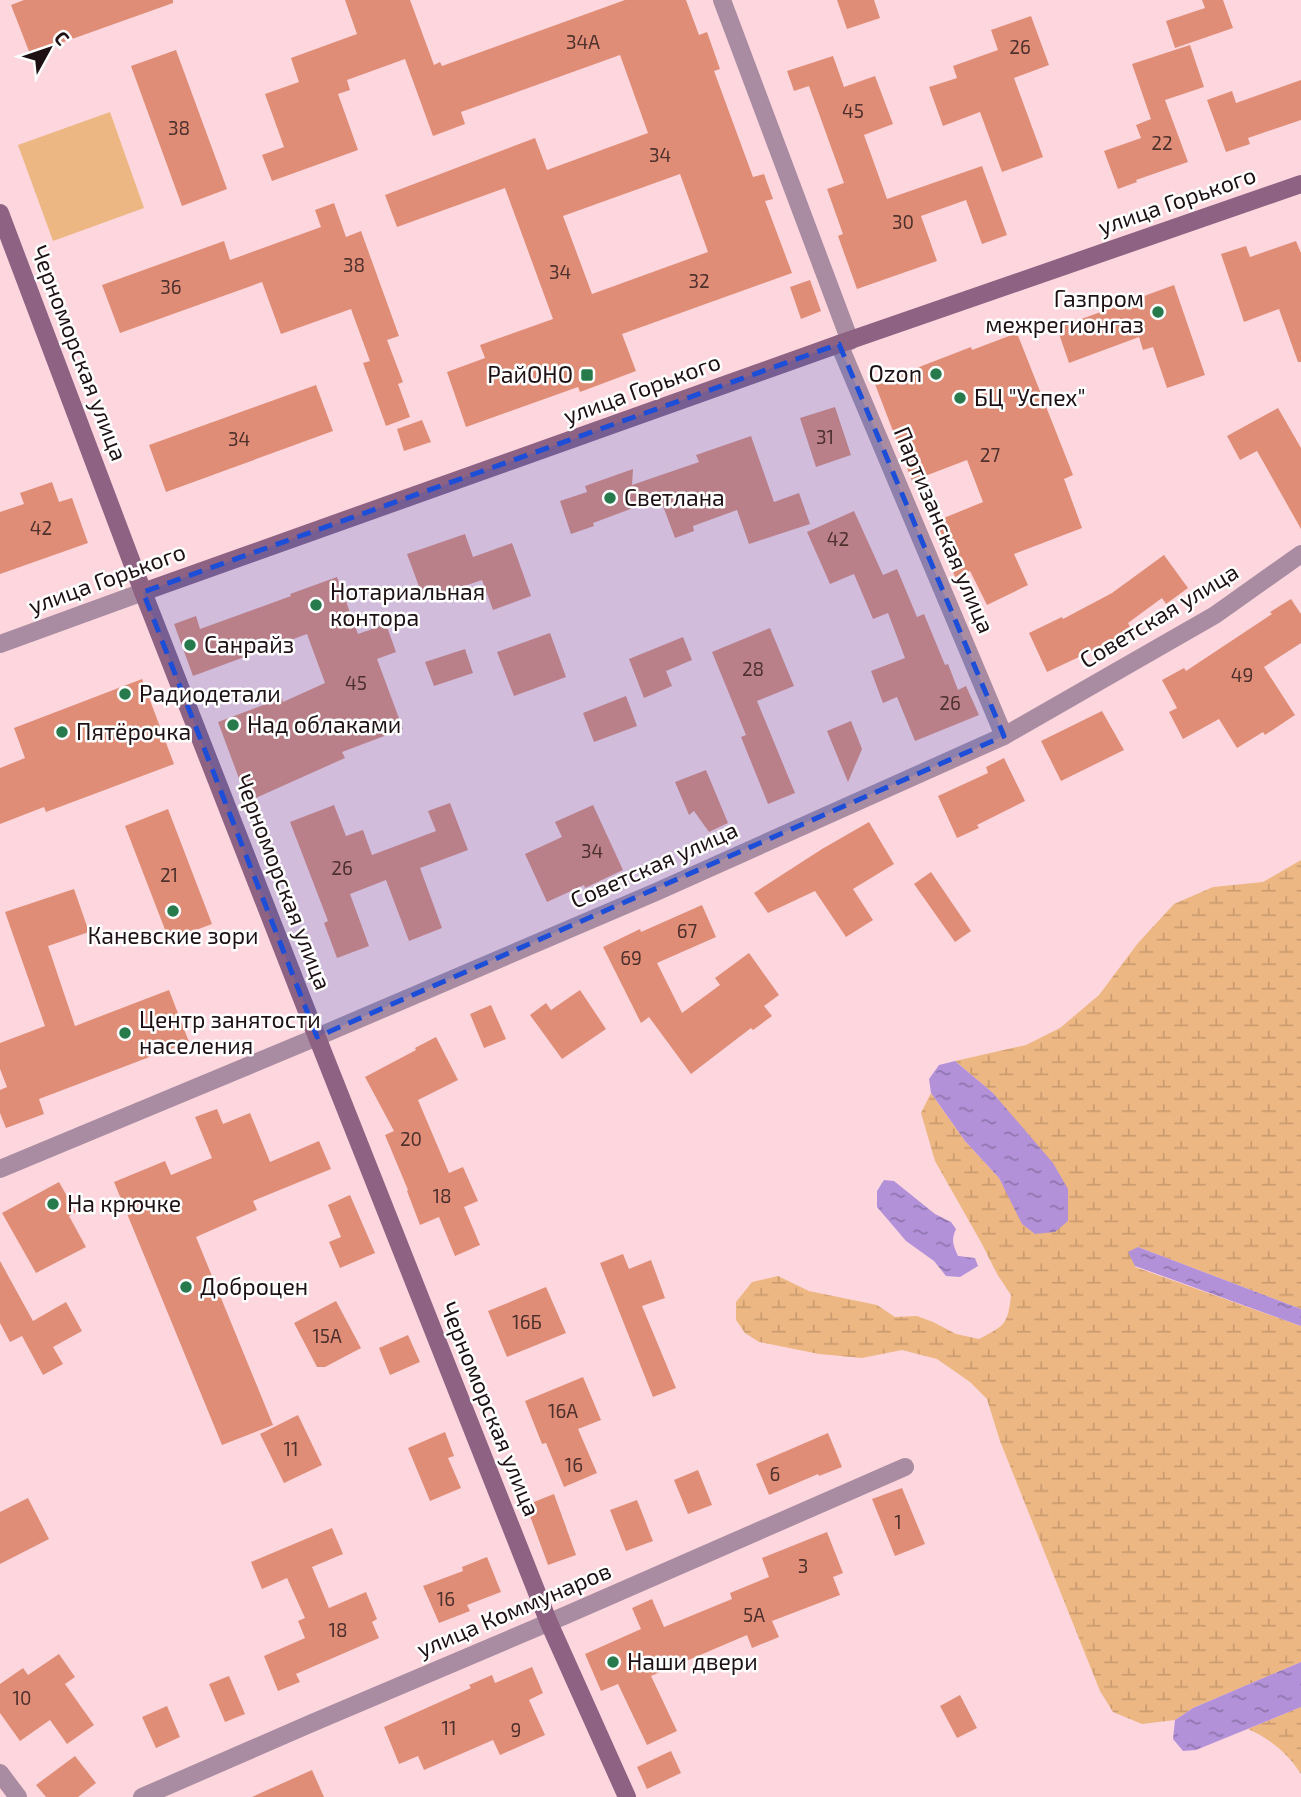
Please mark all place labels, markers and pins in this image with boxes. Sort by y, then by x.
place label: Газпром межрегионгаз [985,284,1144,338]
marker: Газпром межрегионгаз [1150,304,1166,320]
place label: Ozon [869,359,922,387]
place label: РайОНО [487,360,573,388]
marker: Ozon [928,366,944,382]
marker: РайОНО [579,367,595,383]
place label: БЦ "Успех" [974,383,1086,411]
marker: БЦ "Успех" [952,390,968,406]
place label: Светлана [624,483,725,511]
marker: Светлана [602,490,618,506]
place label: Нотариальная контора [330,577,485,631]
marker: Нотариальная контора [308,597,324,613]
place label: Санрайз [204,630,294,658]
marker: Санрайз [182,637,198,653]
place label: Радиодетали [139,679,281,707]
marker: Радиодетали [117,686,133,702]
place label: Над облаками [247,710,401,738]
place label: Пятёрочка [76,717,191,745]
marker: Над облаками [225,717,241,733]
marker: Пятёрочка [54,724,70,740]
marker: Каневские зори [165,903,181,919]
place label: Каневские зори [87,921,259,949]
place label: Центр занятости населения [139,1005,321,1059]
marker: Центр занятости населения [117,1025,133,1041]
place label: На крючке [67,1189,181,1217]
marker: На крючке [45,1196,61,1212]
place label: Доброцен [200,1272,308,1300]
marker: Доброцен [178,1279,194,1295]
place label: Наши двери [627,1647,758,1675]
marker: Наши двери [605,1654,621,1670]

